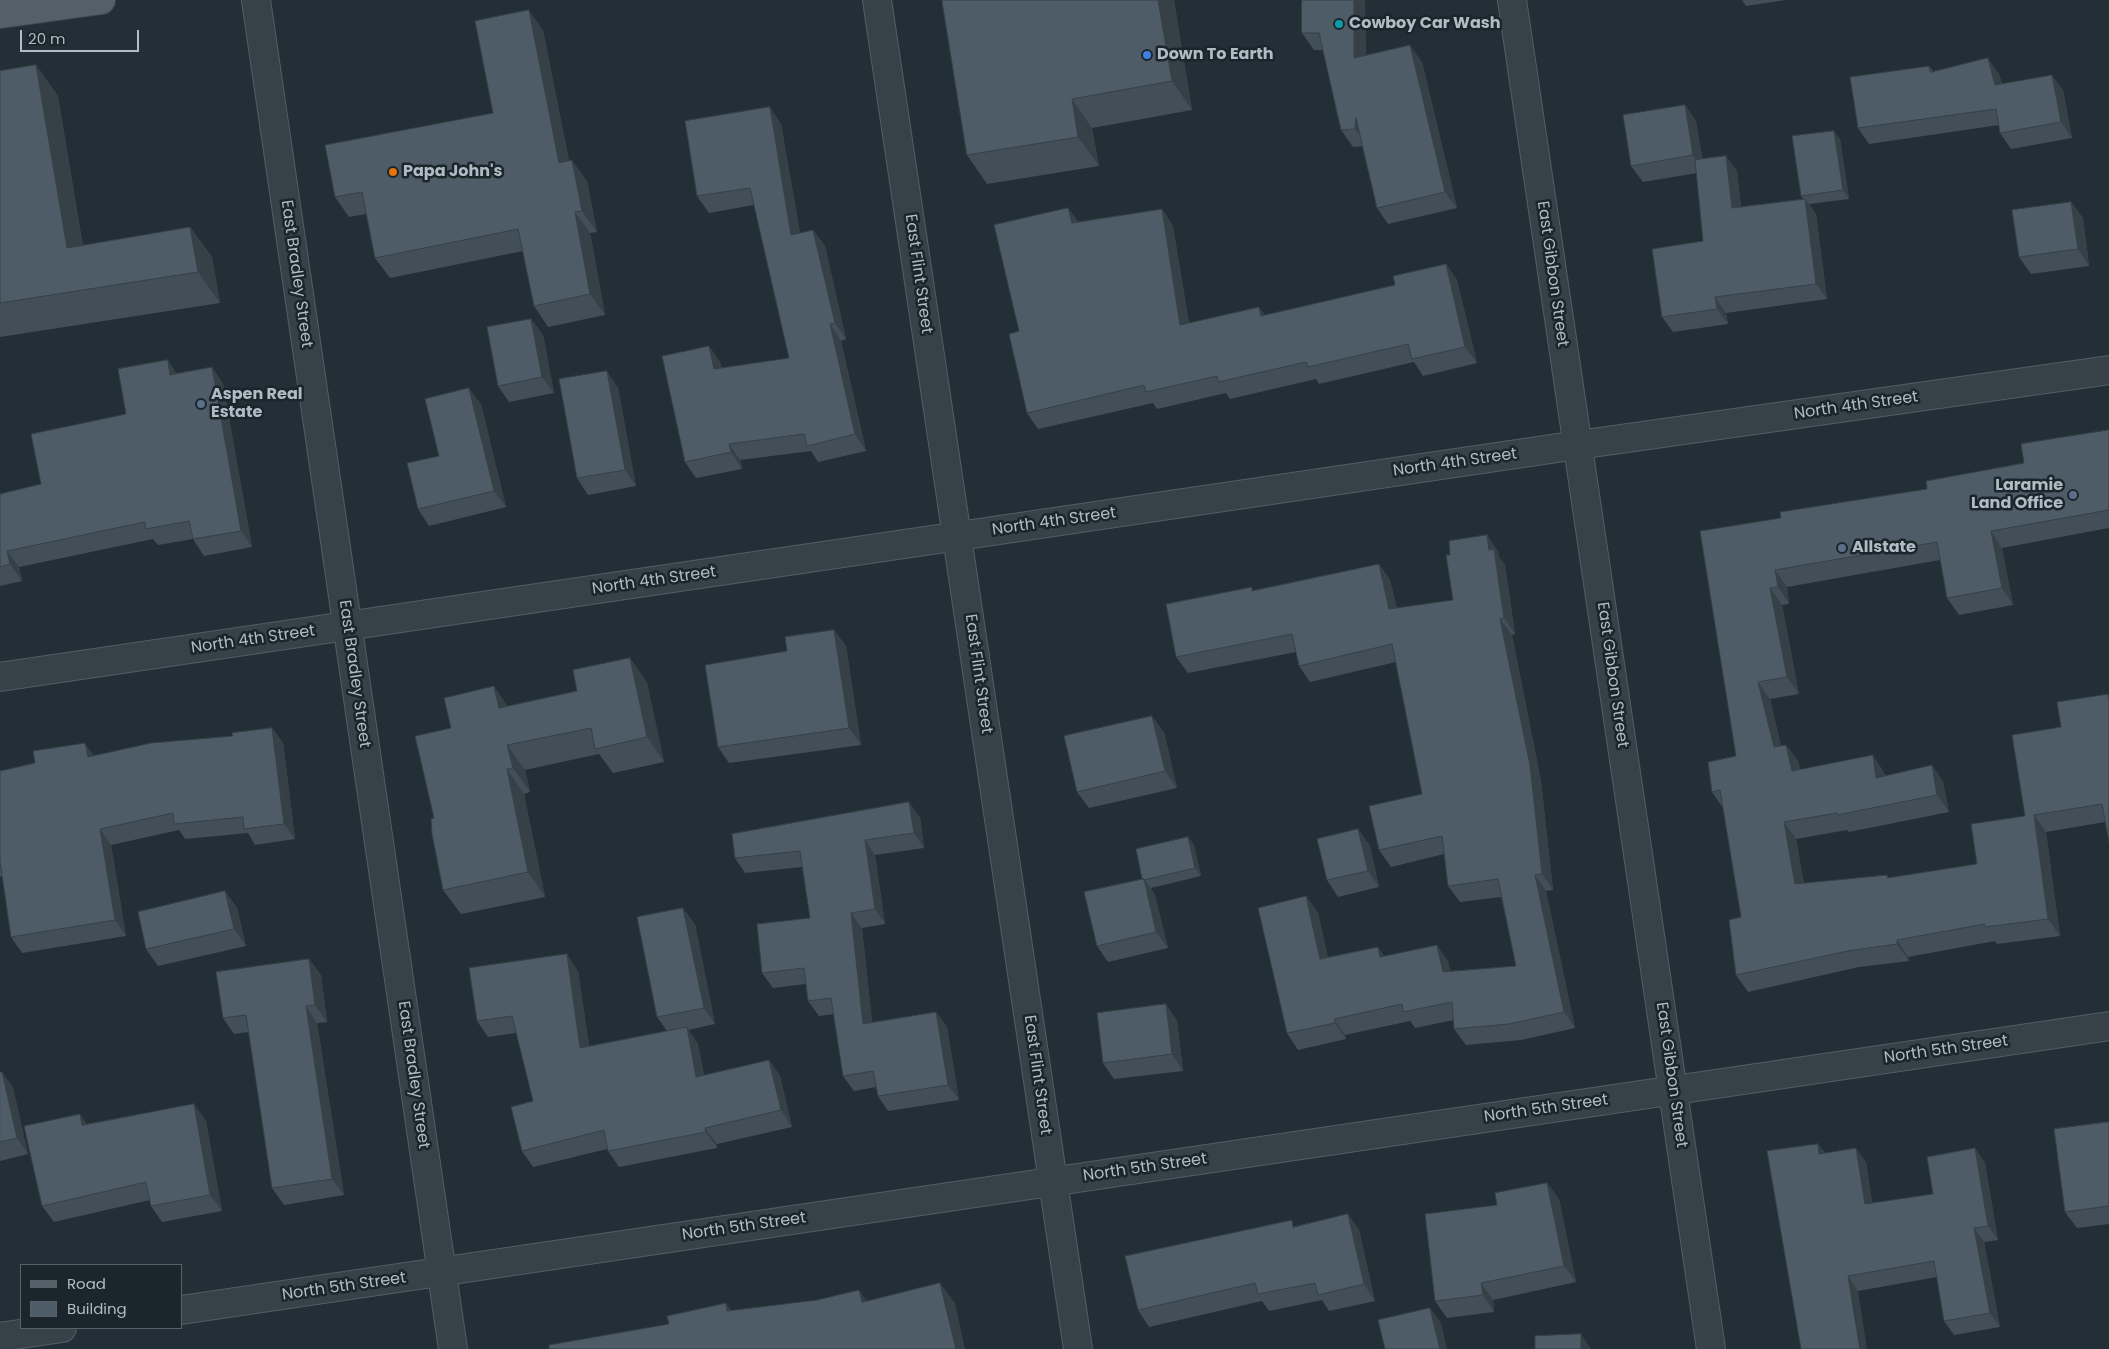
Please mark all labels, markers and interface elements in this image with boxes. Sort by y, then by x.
place label: Cowboy Car Wash [1349,14,1501,34]
marker: Cowboy Car Wash [1333,18,1345,30]
scale bar [22,20,141,52]
text: 20 m [28,28,66,49]
place label: Down To Earth [1157,45,1274,65]
marker: Down To Earth [1141,49,1153,61]
place label: Papa John's [403,162,502,182]
marker: Papa John's [387,166,399,178]
street label: East Bradley Street [276,199,316,349]
street label: East Gibbon Street [1532,200,1572,348]
street label: East Flint Street [900,213,936,335]
place label: Aspen Real Estate [211,385,302,423]
street label: North 4th Street [1793,388,1919,424]
marker: Aspen Real Estate [195,398,207,410]
street label: North 4th Street [1392,445,1518,481]
place label: Laramie Land Office [1971,476,2063,514]
marker: Laramie Land Office [2067,489,2079,501]
street label: North 4th Street [991,504,1117,540]
place label: Allstate [1852,538,1916,558]
marker: Allstate [1836,542,1848,554]
street label: North 4th Street [591,563,717,599]
street label: East Bradley Street [334,599,374,749]
street label: East Gibbon Street [1592,601,1632,749]
street label: East Flint Street [960,613,996,735]
street label: North 4th Street [190,622,316,658]
street label: East Bradley Street [393,1000,433,1150]
street label: East Gibbon Street [1651,1001,1691,1149]
street label: East Flint Street [1019,1014,1055,1136]
street label: North 5th Street [1883,1032,2009,1068]
street label: North 5th Street [1483,1091,1609,1127]
street label: North 5th Street [1082,1150,1208,1186]
street label: North 5th Street [681,1209,807,1245]
legend [20,1264,182,1329]
street label: North 5th Street [281,1269,407,1305]
text: Road [67,1273,106,1294]
text: Building [67,1298,127,1319]

